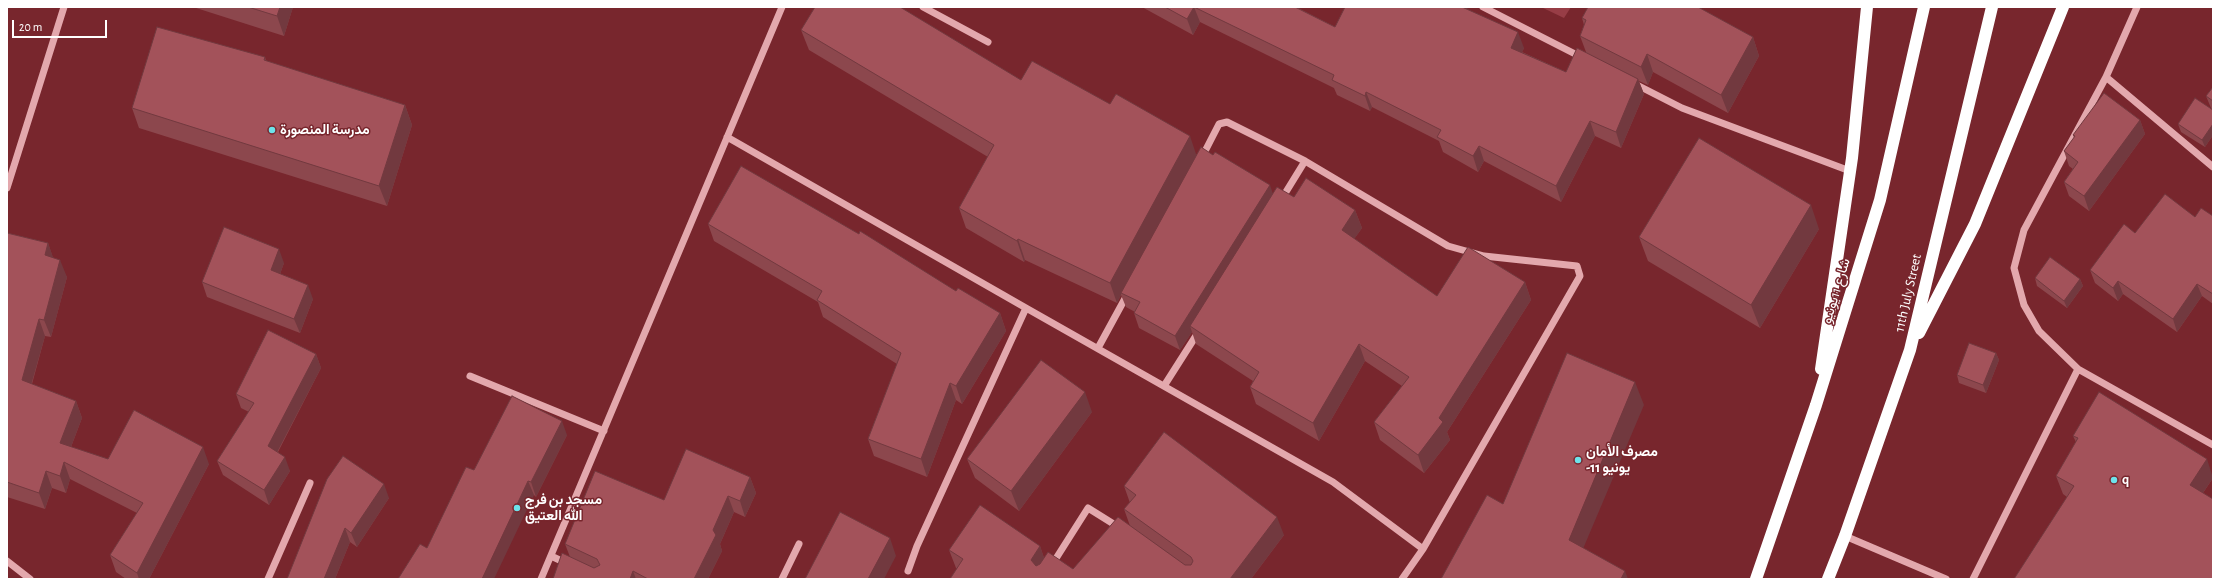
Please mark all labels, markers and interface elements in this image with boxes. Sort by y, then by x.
scale bar [14,12,109,38]
text: 20 m [19,21,42,33]
place label: مدرسة المنصورة [280,122,370,138]
marker: مدرسة المنصورة [267,125,277,135]
street label: 11th July Street [1891,252,1925,334]
street label: شارع 11يونيو [1818,256,1854,326]
place label: مصرف الأمان -11 يونيو [1586,444,1658,476]
marker: مصرف الأمان -11 يونيو [1573,455,1583,465]
place label: q [2122,472,2129,488]
marker: q [2109,475,2119,485]
place label: مسجد بن فرج الله العتيق [525,492,602,524]
marker: مسجد بن فرج الله العتيق [512,503,522,513]

